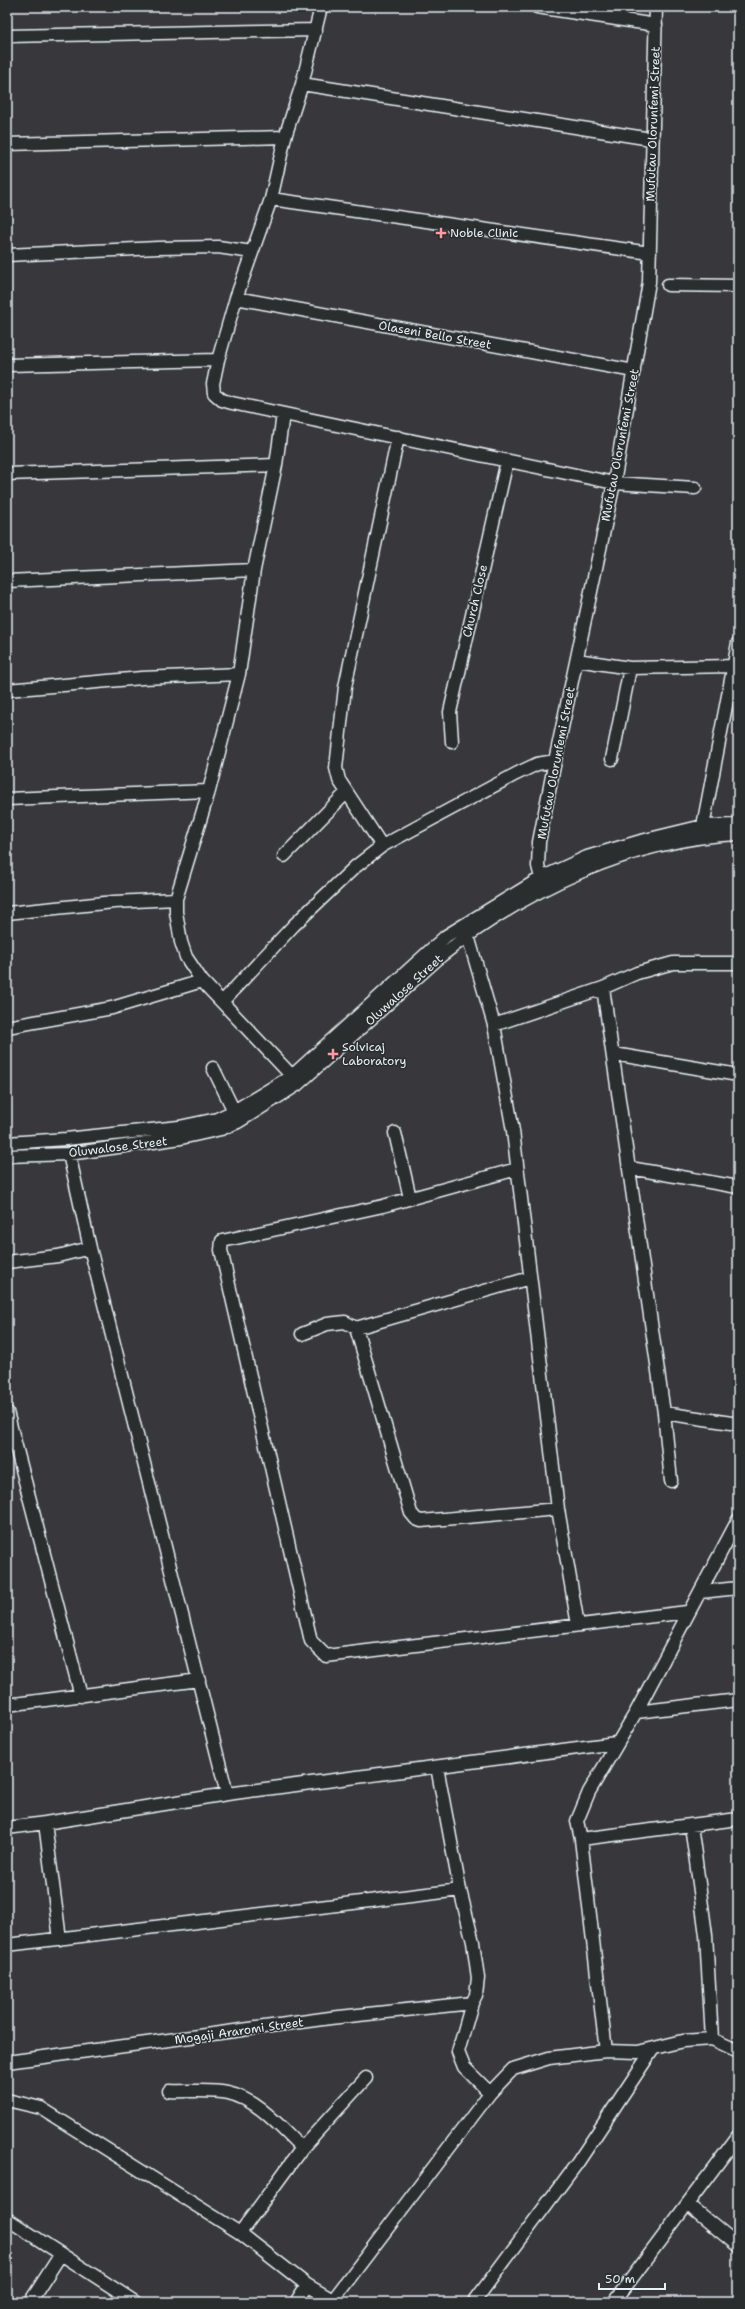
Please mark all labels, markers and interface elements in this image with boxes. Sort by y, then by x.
street label: Mufutau Olorunfemi Street [642,46,664,202]
place label: Noble Clinic [450,225,518,241]
marker: Noble Clinic [435,227,447,239]
street label: Olaseni Bello Street [377,317,493,353]
street label: Mufutau Olorunfemi Street [597,367,643,523]
street label: Church Close [459,563,491,639]
street label: Mufutau Olorunfemi Street [533,685,579,841]
street label: Oluwalose Street [362,951,446,1029]
place label: Solvicaj Laboratory [342,1039,407,1069]
marker: Solvicaj Laboratory [327,1048,339,1060]
street label: Oluwalose Street [68,1133,168,1161]
street label: Mogaji Araromi Street [173,2014,305,2048]
scale bar [599,2265,665,2291]
text: 50 m [605,2271,635,2287]

